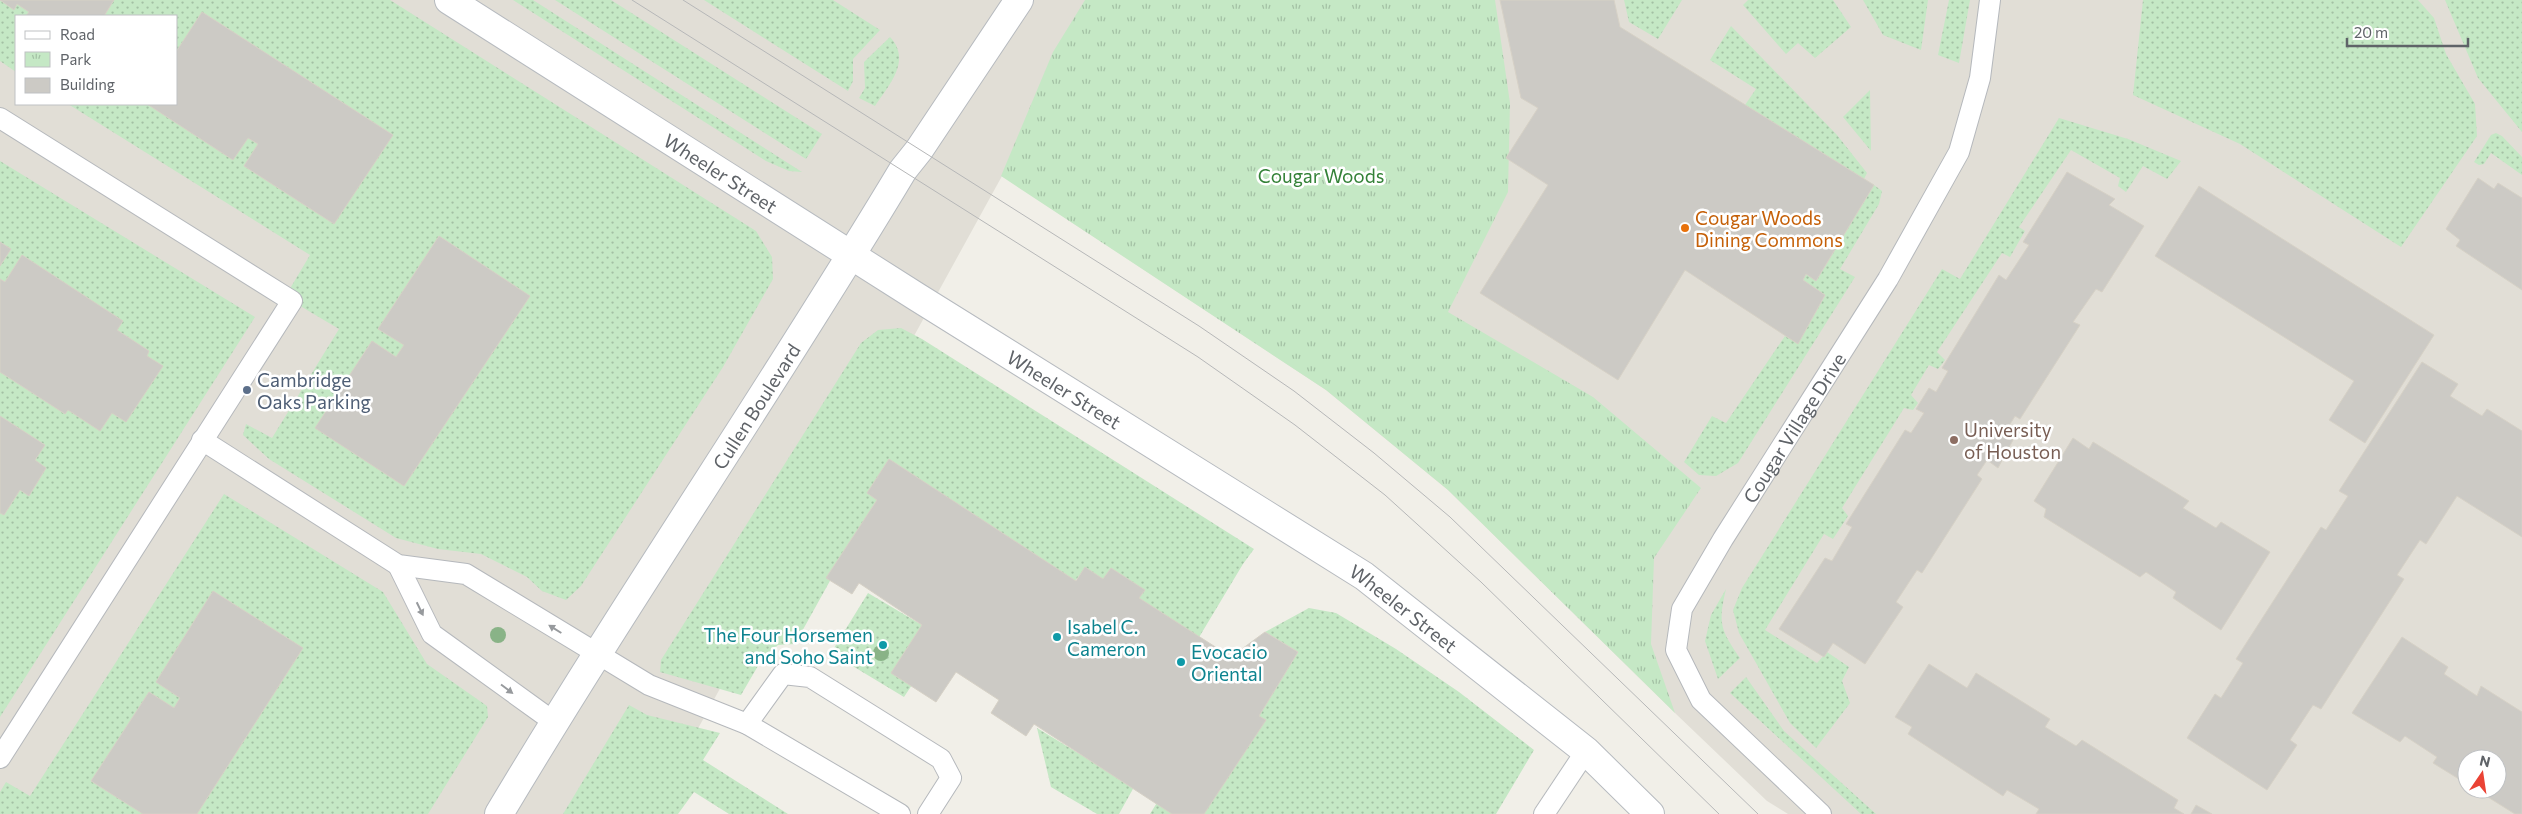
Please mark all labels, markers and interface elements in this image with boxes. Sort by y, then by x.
legend [15,15,178,105]
scale bar [2347,15,2468,47]
text: 20 m [2354,23,2388,41]
text: Road [60,25,95,43]
text: Park [60,50,91,68]
text: Building [60,75,115,93]
street label: Wheeler Street [660,128,782,217]
park label: Cougar Woods [1258,164,1384,187]
place label: Cougar Woods Dining Commons [1695,206,1843,251]
marker: Cougar Woods Dining Commons [1679,222,1691,234]
street label: Cullen Boulevard [707,339,804,473]
street label: Wheeler Street [1003,345,1126,433]
street label: Cougar Village Drive [1738,348,1850,507]
place label: Cambridge Oaks Parking [257,368,371,413]
marker: Cambridge Oaks Parking [241,384,253,396]
place label: University of Houston [1964,418,2061,463]
marker: University of Houston [1948,434,1960,446]
street label: Wheeler Street [1346,559,1462,657]
one-way arrow [416,602,424,616]
place label: Isabel C. Cameron [1067,615,1146,660]
place label: The Four Horsemen and Soho Saint [704,623,873,668]
one-way arrow [548,624,561,633]
marker: Isabel C. Cameron [1051,631,1063,643]
marker: The Four Horsemen and Soho Saint [877,639,889,651]
place label: Evocacio Oriental [1191,640,1268,685]
marker: Evocacio Oriental [1175,656,1187,668]
one-way arrow [500,684,514,694]
north arrow [2457,749,2507,799]
text: N [2478,751,2492,770]

